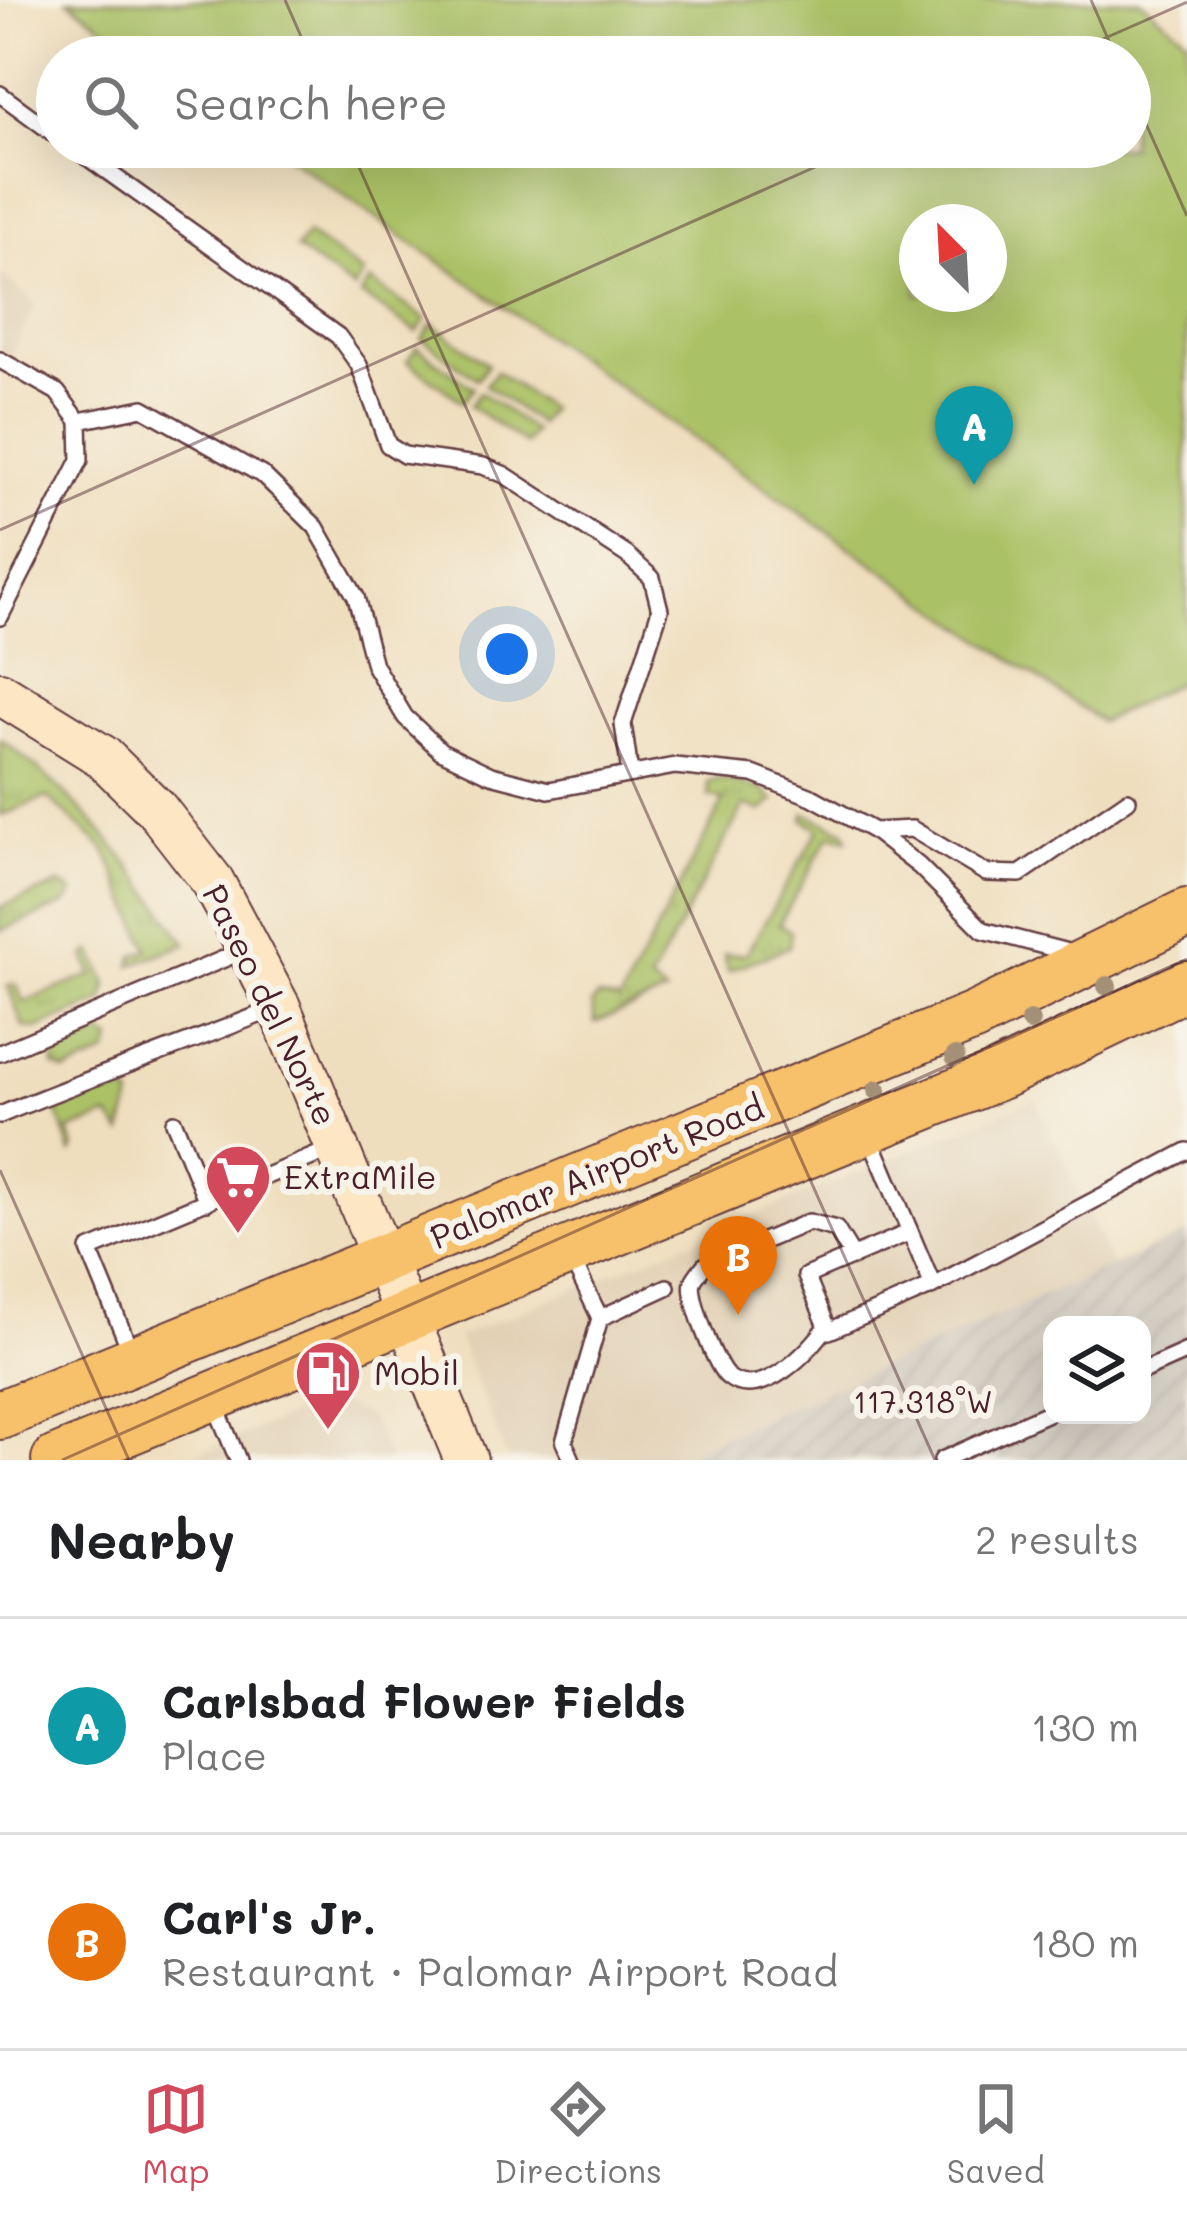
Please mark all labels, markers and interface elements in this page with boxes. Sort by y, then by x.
search box [36,36,1151,168]
icon: search [78,69,144,135]
text: Search here [174,73,448,131]
north arrow [899,204,1007,312]
pin: A [935,386,1013,485]
your location [477,624,537,684]
street label: Paseo del Norte [194,877,348,1132]
street label: Palomar Airport Road [423,1084,769,1257]
supermarket icon: ExtraMile [203,1142,273,1236]
place label: ExtraMile [284,1154,436,1197]
pin: B [699,1216,777,1315]
map controls [1043,1316,1151,1424]
button: layers [1043,1316,1151,1424]
fuel station icon: Mobil [293,1338,363,1432]
place label: Mobil [374,1350,459,1393]
text: 117.318°W [853,1381,993,1421]
text: Nearby [48,1505,235,1572]
text: 2 results [975,1513,1139,1564]
text: Carlsbad Flower Fields [162,1671,686,1729]
text: A [73,1700,101,1751]
text: 130 m [1031,1700,1139,1751]
text: Place [162,1729,267,1780]
text: Carl's Jr. [162,1887,376,1945]
text: B [74,1916,100,1967]
text: 180 m [1030,1916,1139,1967]
text: Restaurant · Palomar Airport Road [162,1945,838,1996]
tab: Map [142,2076,210,2191]
tab: Directions [494,2076,662,2191]
tab: Saved [947,2076,1045,2191]

